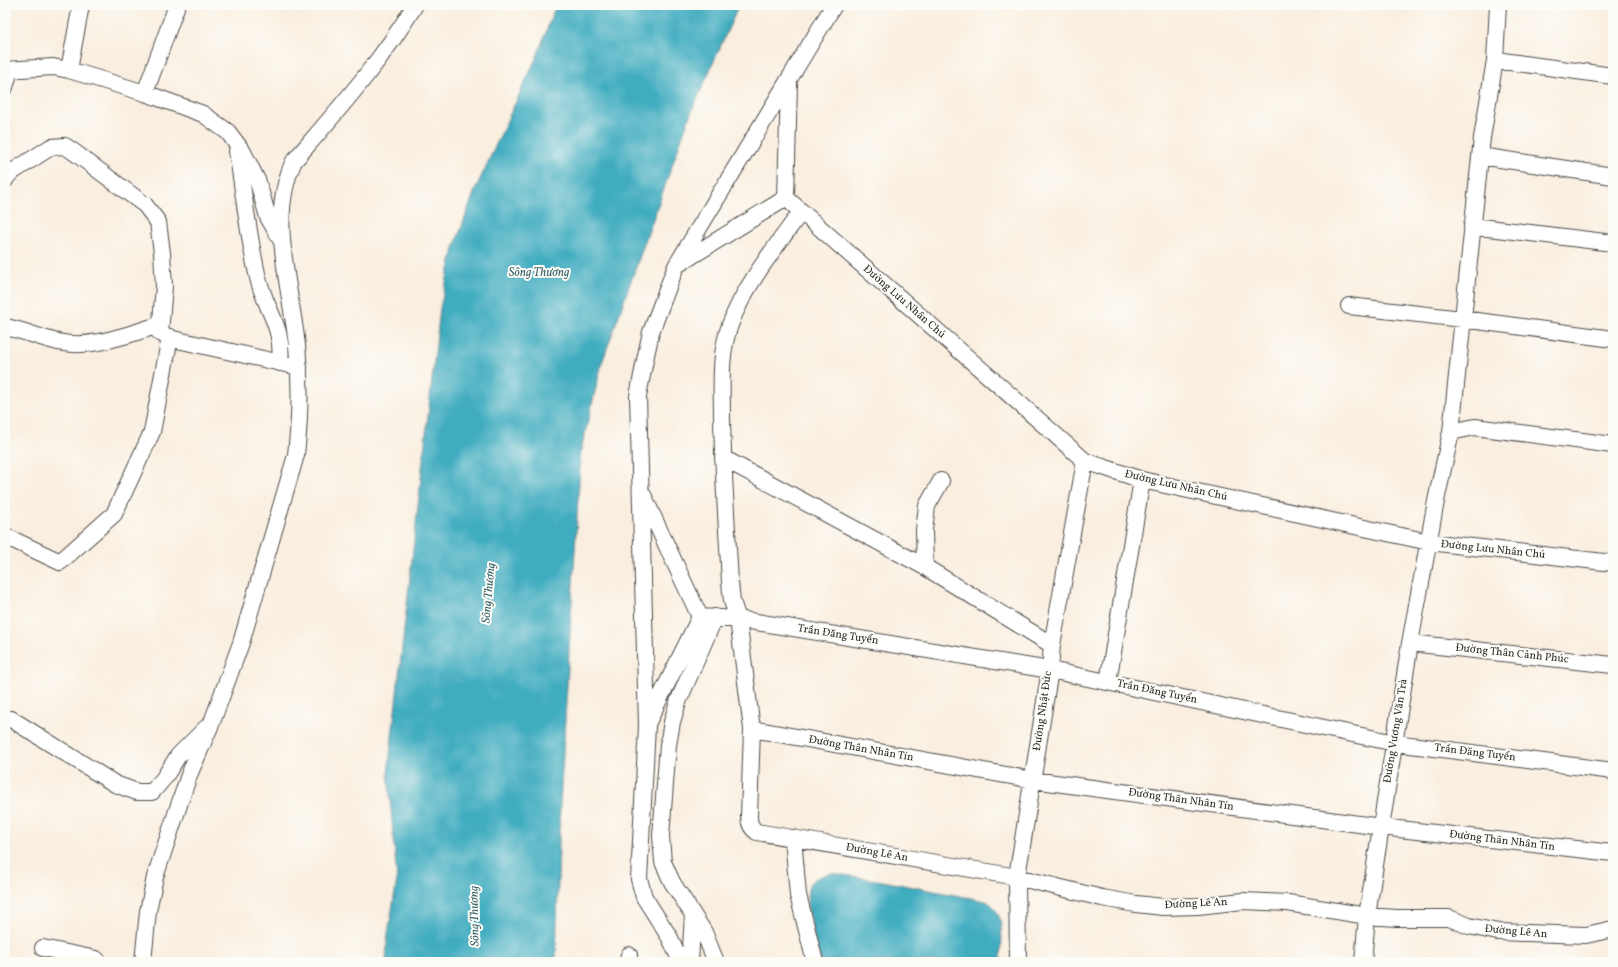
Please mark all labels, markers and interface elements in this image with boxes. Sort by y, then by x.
street label: Đường Lưu Nhân Chú [859,262,949,342]
water label: Sông Thương [509,265,569,281]
street label: Đường Lưu Nhân Chú [1123,467,1229,505]
street label: Đường Lưu Nhân Chú [1440,537,1546,563]
water label: Sông Thương [478,562,500,624]
street label: Trần Đăng Tuyển [796,621,880,649]
street label: Đường Thân Cảnh Phúc [1455,641,1569,667]
street label: Đường Nhật Đức [1030,670,1056,752]
street label: Trần Đăng Tuyển [1115,676,1199,708]
street label: Đường Vương Văn Trà [1380,677,1412,784]
street label: Đường Thân Nhân Tín [807,732,915,766]
street label: Trần Đăng Tuyển [1433,741,1517,765]
street label: Đường Thân Nhân Tín [1127,785,1235,815]
street label: Đường Thân Nhân Tín [1448,827,1556,855]
street label: Đường Lê An [845,840,910,866]
water label: Sông Thương [466,886,484,946]
street label: Đường Lê An [1164,895,1228,913]
street label: Đường Lê An [1484,922,1548,942]

